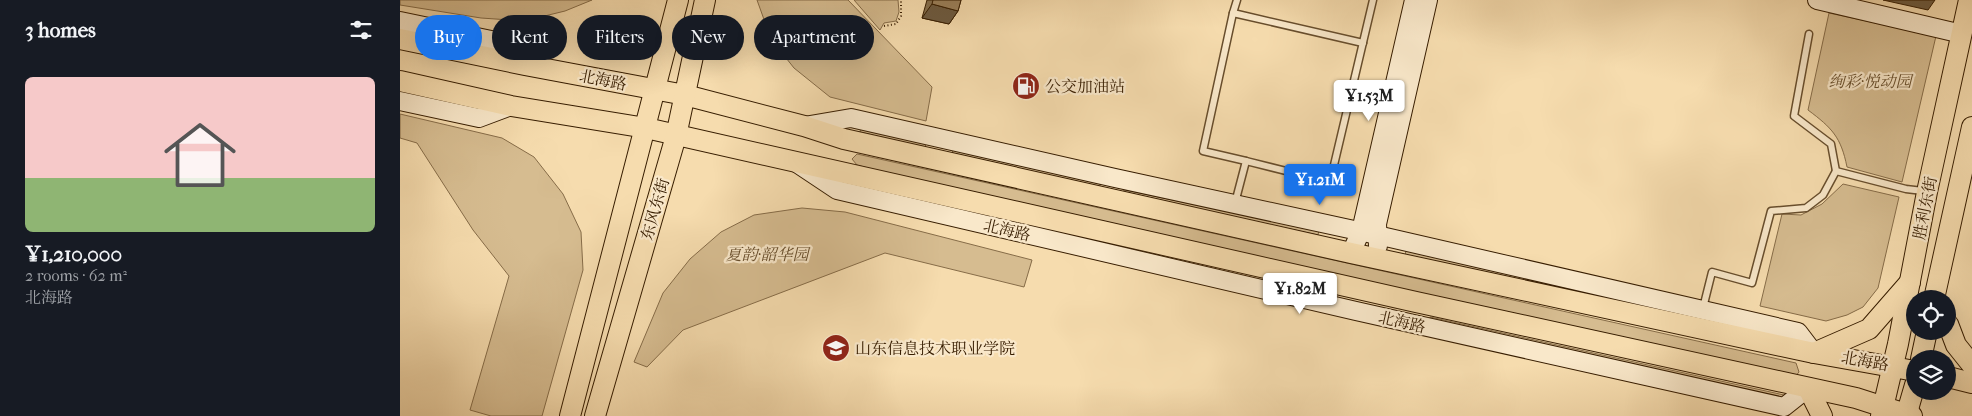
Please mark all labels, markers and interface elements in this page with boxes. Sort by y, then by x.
chip: Buy [415,15,482,60]
chip: Rent [492,15,567,60]
chip: Filters [577,15,662,60]
chip: New [672,15,744,60]
chip: Apartment [754,15,874,60]
icon: filters [347,16,375,44]
text: 3 homes [25,18,96,42]
street label: 北海路 [578,66,628,94]
fuel station icon: 公交加油站 [1011,71,1041,101]
park label: 绚彩·悦动园 [1828,72,1915,91]
place label: 公交加油站 [1045,77,1125,96]
pin: ¥1.53M [1328,80,1410,122]
text: ¥1.53M [1345,86,1393,105]
icon: home [155,110,245,200]
pin: ¥1.21M [1279,164,1361,206]
text: ¥1.21M [1295,170,1345,189]
street label: 胜利东街 [1910,175,1940,241]
street label: 东风东街 [637,176,673,242]
street label: 北海路 [981,215,1033,245]
text: ¥1,210,000 [25,242,122,266]
park label: 夏韵·韶华园 [725,245,812,264]
text: 2 rooms · 62 m² [25,266,127,285]
pin: ¥1.82M [1259,272,1341,315]
text: ¥1.82M [1274,279,1326,298]
text: 北海路 [25,288,73,307]
map controls [1906,290,1956,400]
button: locate [1906,290,1956,340]
street label: 北海路 [1376,307,1428,337]
school or university icon: 山东信息技术职业学院 [821,333,851,363]
place label: 山东信息技术职业学院 [855,339,1015,358]
street label: 北海路 [1840,347,1890,375]
button: layers [1906,350,1956,400]

